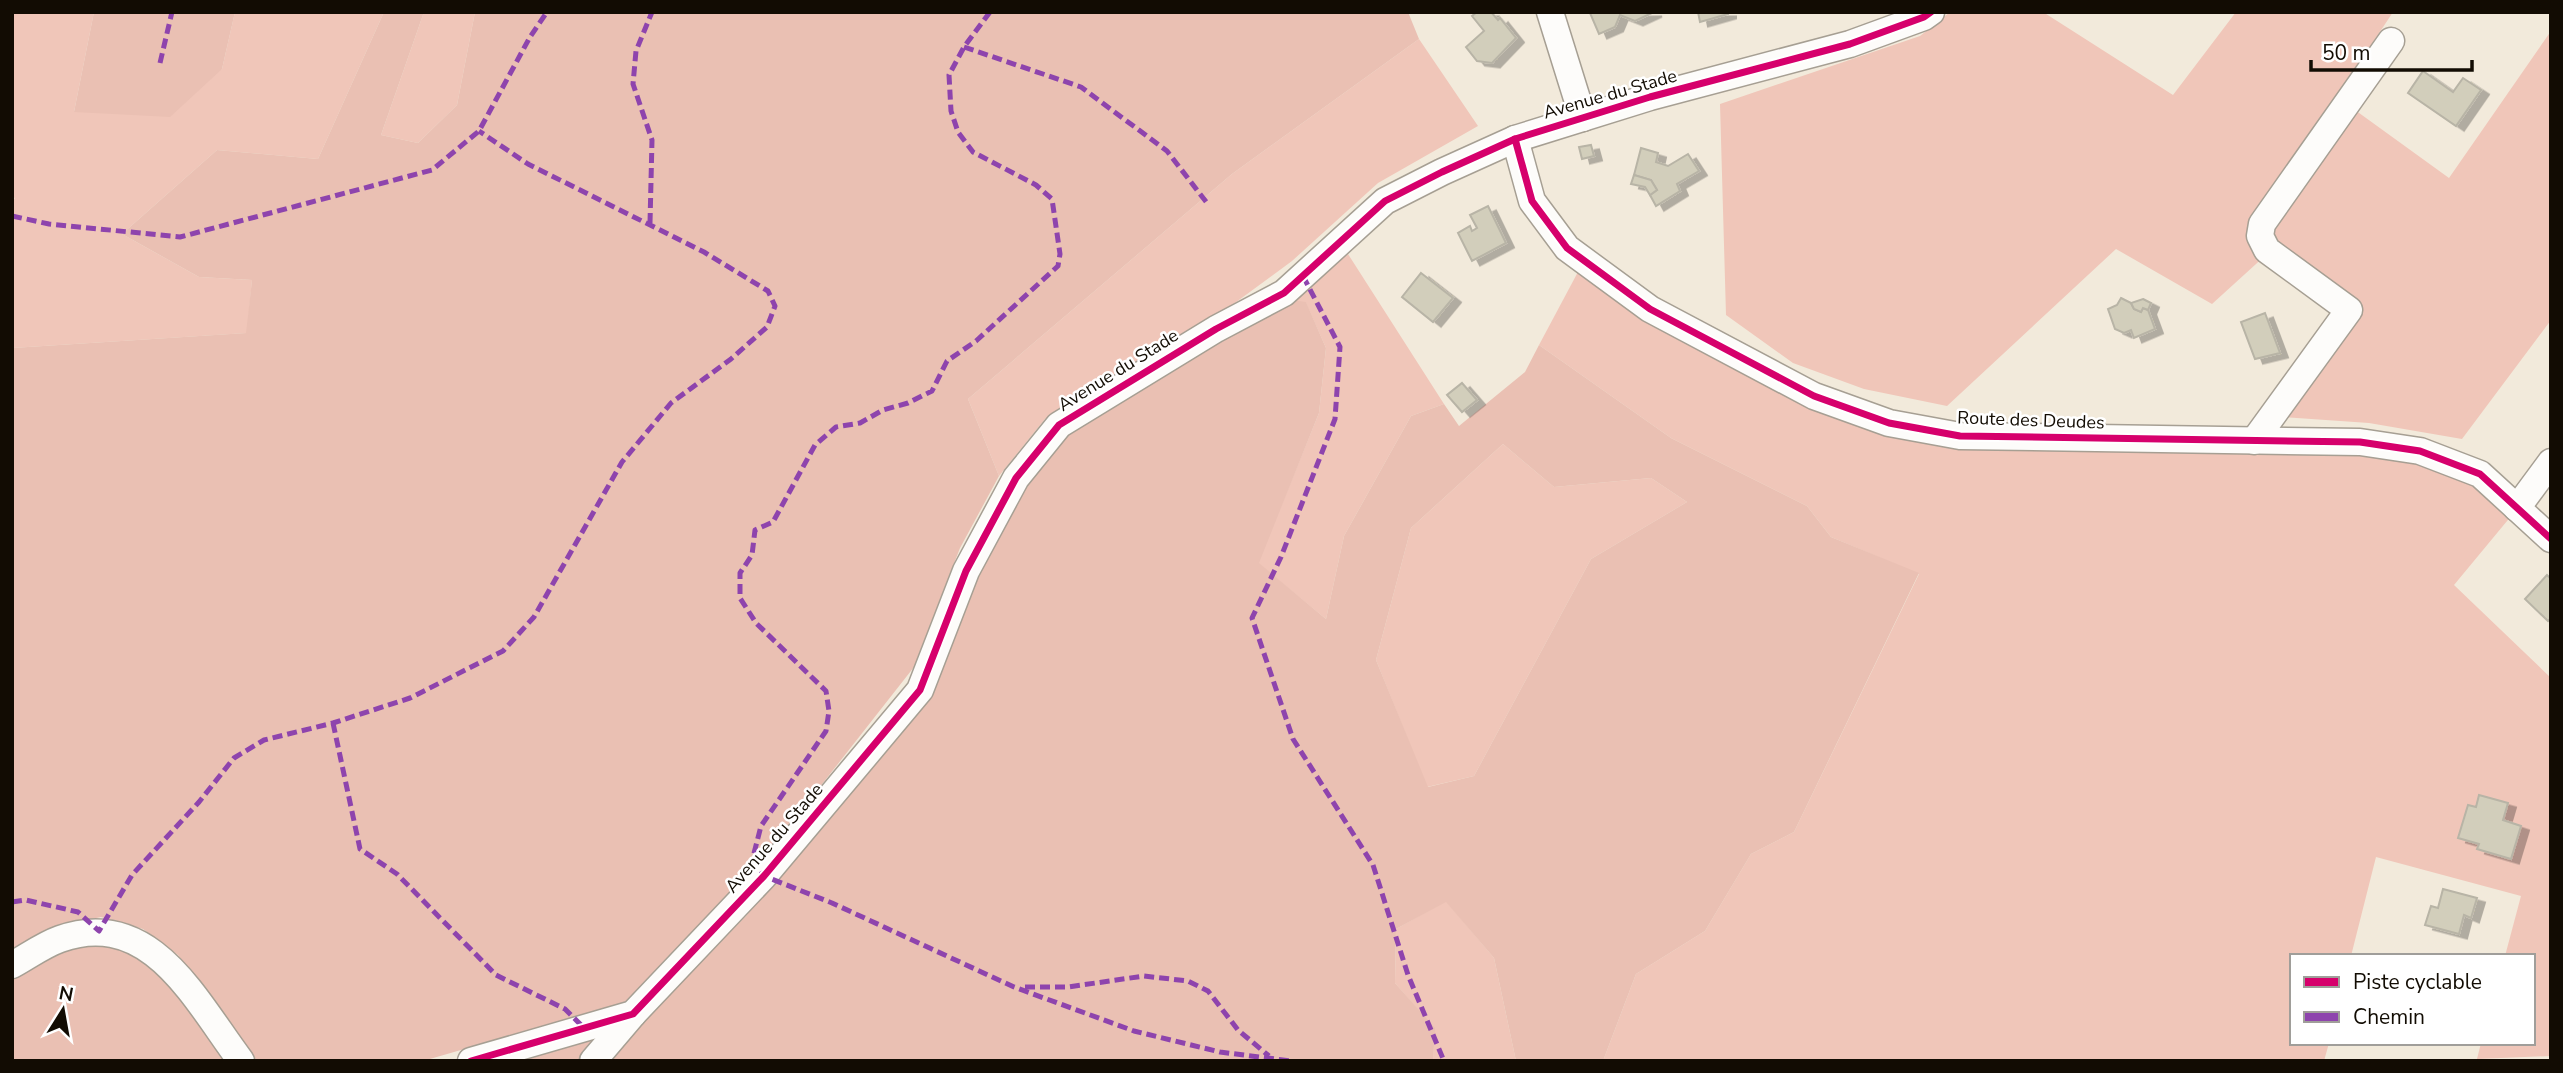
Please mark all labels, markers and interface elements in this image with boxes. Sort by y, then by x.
scale bar [2311,28,2472,72]
text: 50 m [2322,39,2371,67]
street label: Avenue du Stade [1540,63,1680,125]
street label: Avenue du Stade [1053,323,1183,417]
street label: Route des Deudes [1957,405,2105,435]
street label: Avenue du Stade [720,778,828,898]
legend [2290,954,2535,1045]
text: Piste cyclable [2353,968,2482,996]
north arrow [28,975,98,1045]
text: N [57,980,76,1008]
text: Chemin [2353,1003,2425,1031]

